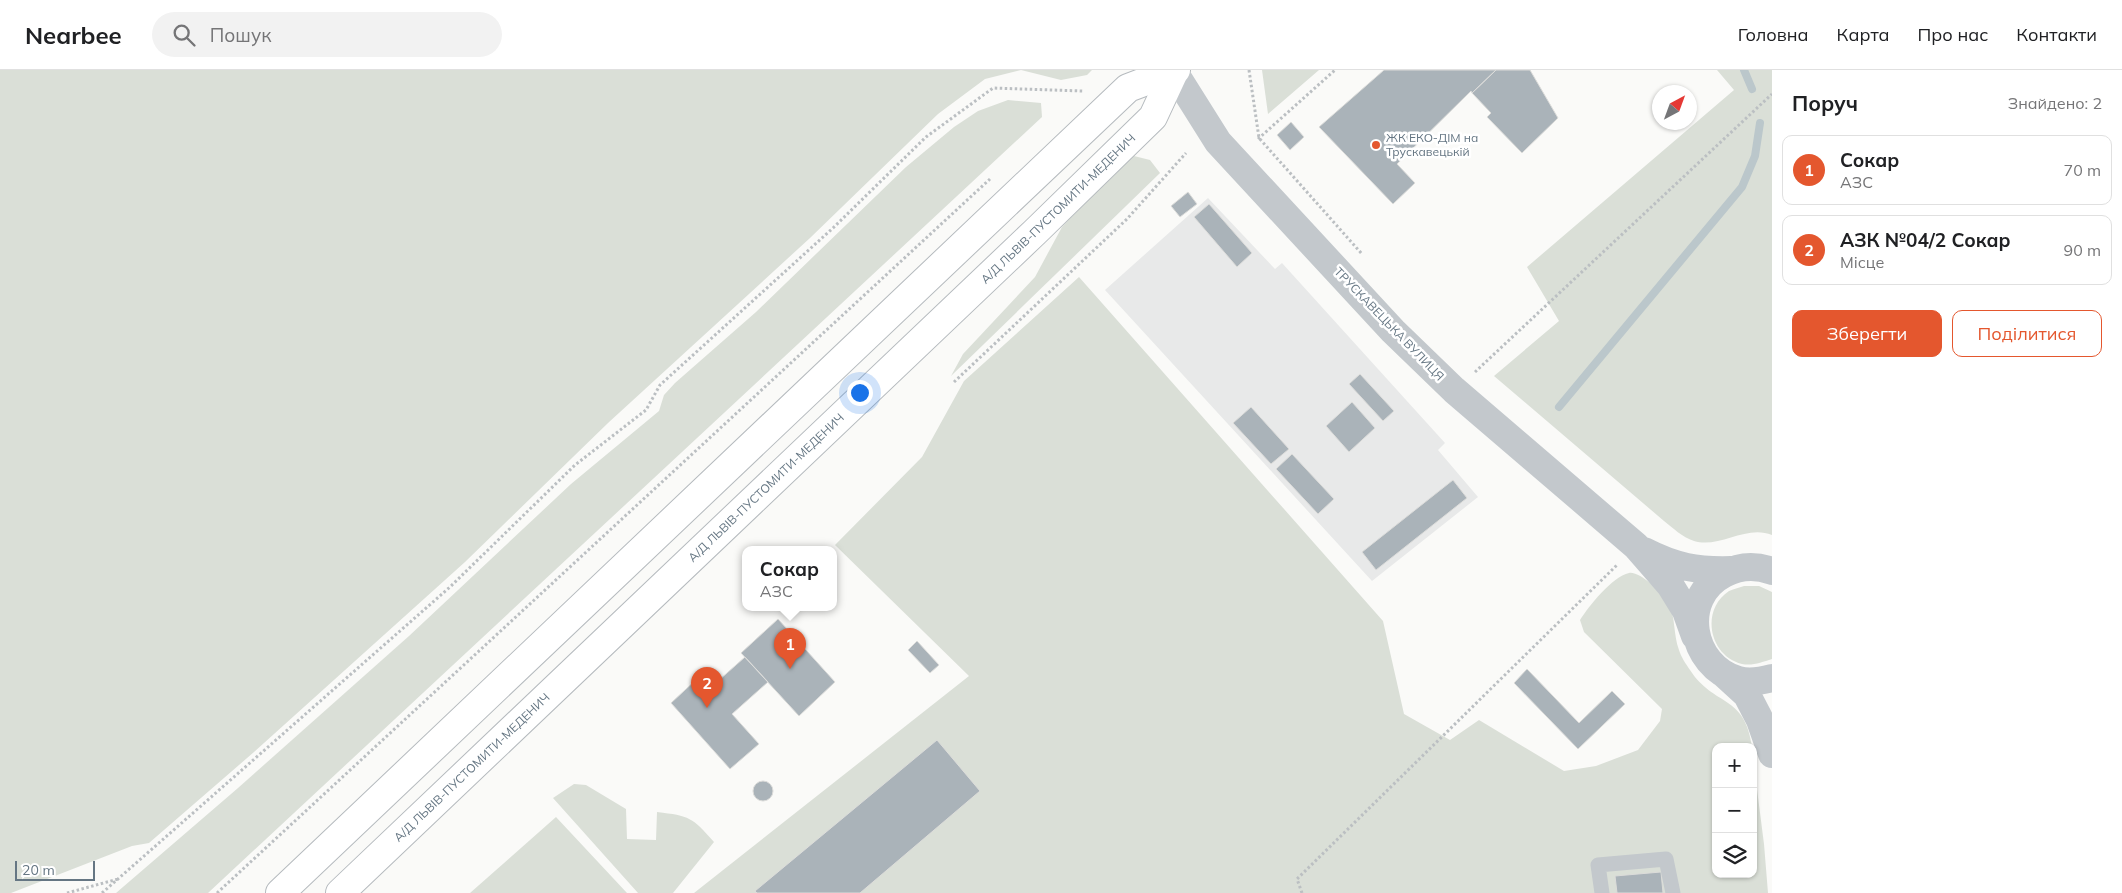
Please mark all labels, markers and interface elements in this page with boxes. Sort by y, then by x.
search box [152,12,502,57]
text: Nearbee [25,20,122,50]
icon: search [170,21,198,49]
text: Пошук [210,23,271,47]
text: Головна [1738,23,1809,46]
text: Карта [1837,23,1890,46]
text: Про нас [1918,23,1988,46]
text: Контакти [2016,23,2097,46]
north arrow [1652,85,1697,130]
text: Поруч [1792,90,1858,116]
text: Знайдено: 2 [2008,93,2102,113]
street label: А/Д ЛЬВІВ-ПУСТОМИТИ-МЕДЕНИЧ [977,130,1138,287]
place label: ЖК ЕКО-ДІМ на Трускавецькій [1386,130,1478,159]
marker: ЖК ЕКО-ДІМ на Трускавецькій [1370,139,1382,151]
text: Сокар [1840,148,1899,172]
text: 1 [1804,160,1814,180]
text: 70 m [2064,160,2101,180]
text: АЗС [1840,172,1873,192]
text: АЗК №04/2 Сокар [1840,228,2011,252]
text: 2 [1804,240,1814,260]
text: 90 m [2064,240,2101,260]
text: Місце [1840,252,1884,272]
street label: ТРУСКАВЕЦЬКА ВУЛИЦЯ [1331,264,1447,383]
button: Зберегти [1792,310,1942,357]
button: Поділитися [1952,310,2102,357]
your location [847,380,873,406]
street label: А/Д ЛЬВІВ-ПУСТОМИТИ-МЕДЕНИЧ [685,410,847,565]
popup [742,546,837,611]
text: Сокар [760,557,819,581]
text: АЗС [760,581,793,601]
pin: 1 [774,628,806,669]
pin: 2 [691,667,723,708]
street label: А/Д ЛЬВІВ-ПУСТОМИТИ-МЕДЕНИЧ [391,690,553,845]
map controls [1712,743,1757,878]
button: + [1712,743,1757,788]
button: − [1712,788,1757,833]
button: layers [1712,833,1757,878]
scale bar [15,858,95,881]
text: 20 m [22,861,55,879]

